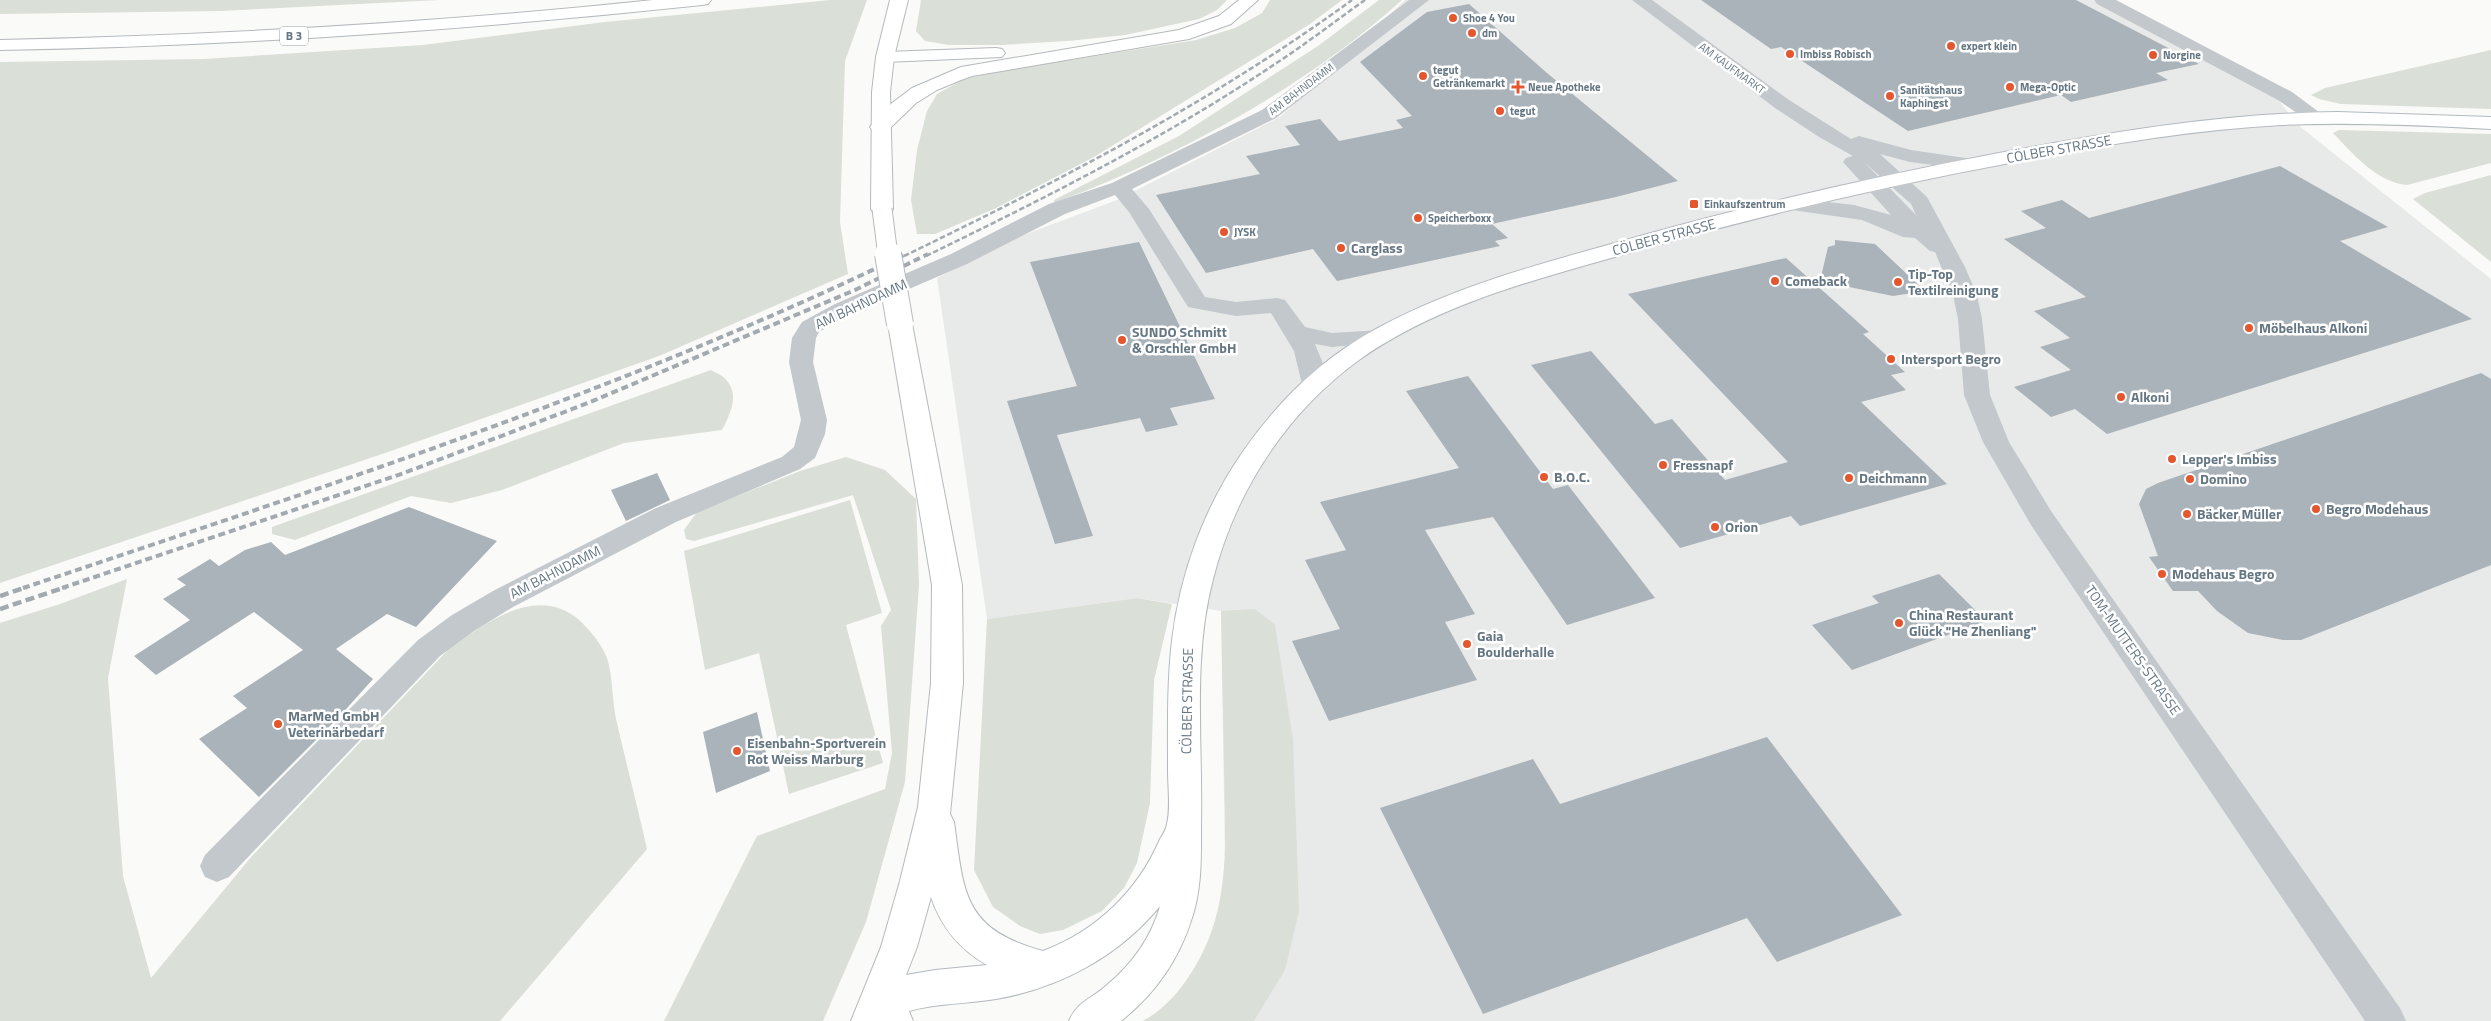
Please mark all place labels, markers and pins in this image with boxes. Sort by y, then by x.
place label: Shoe 4 You [1463,10,1515,26]
marker: Shoe 4 You [1447,12,1459,24]
place label: dm [1482,25,1497,41]
marker: dm [1466,27,1478,39]
place label: expert klein [1961,38,2017,54]
marker: expert klein [1945,40,1957,52]
place label: Imbiss Robisch [1800,46,1872,62]
place label: Norgine [2163,47,2201,63]
marker: Imbiss Robisch [1784,48,1796,60]
marker: Norgine [2147,49,2159,61]
place label: tegut Getränkemarkt [1433,62,1505,91]
marker: tegut Getränkemarkt [1417,70,1429,82]
place label: Neue Apotheke [1528,79,1601,95]
place label: Mega-Optic [2020,79,2076,95]
marker: Neue Apotheke [1512,81,1524,93]
marker: Mega-Optic [2004,81,2016,93]
place label: Sanitätshaus Kaphingst [1900,82,1962,111]
marker: Sanitätshaus Kaphingst [1884,90,1896,102]
place label: tegut [1510,103,1536,119]
marker: tegut [1494,105,1506,117]
place label: Einkaufszentrum [1704,196,1786,212]
marker: Einkaufszentrum [1688,198,1700,210]
place label: Speicherboxx [1428,210,1492,226]
marker: Speicherboxx [1412,212,1424,224]
place label: JYSK [1234,224,1256,240]
marker: JYSK [1218,226,1230,238]
place label: Carglass [1351,237,1403,258]
marker: Carglass [1335,242,1347,254]
place label: Tip-Top Textilreinigung [1908,263,1999,300]
place label: Comeback [1785,270,1848,291]
marker: Comeback [1769,275,1781,287]
marker: Tip-Top Textilreinigung [1892,276,1904,288]
place label: Möbelhaus Alkoni [2259,317,2367,338]
place label: SUNDO Schmitt & Orschler GmbH [1132,321,1236,358]
marker: Möbelhaus Alkoni [2243,322,2255,334]
marker: SUNDO Schmitt & Orschler GmbH [1116,334,1128,346]
place label: Intersport Begro [1901,348,2001,369]
marker: Intersport Begro [1885,353,1897,365]
place label: Alkoni [2131,386,2169,407]
marker: Alkoni [2115,391,2127,403]
place label: Lepper's Imbiss [2182,448,2277,469]
marker: Lepper's Imbiss [2166,453,2178,465]
place label: Fressnapf [1673,454,1733,475]
marker: Fressnapf [1657,459,1669,471]
place label: B.O.C. [1554,466,1590,487]
place label: Deichmann [1859,467,1927,488]
place label: Domino [2200,468,2247,489]
marker: B.O.C. [1538,471,1550,483]
marker: Deichmann [1843,472,1855,484]
marker: Domino [2184,473,2196,485]
place label: Begro Modehaus [2326,498,2429,519]
place label: Bäcker Müller [2197,503,2281,524]
marker: Begro Modehaus [2310,503,2322,515]
marker: Bäcker Müller [2181,508,2193,520]
place label: Orion [1725,516,1758,537]
marker: Orion [1709,521,1721,533]
place label: Modehaus Begro [2172,563,2274,584]
marker: Modehaus Begro [2156,568,2168,580]
place label: China Restaurant Glück "He Zhenliang" [1909,604,2037,641]
marker: China Restaurant Glück "He Zhenliang" [1893,617,1905,629]
place label: Gaia Boulderhalle [1477,625,1554,662]
marker: Gaia Boulderhalle [1461,638,1473,650]
place label: MarMed GmbH Veterinärbedarf [288,705,384,742]
marker: MarMed GmbH Veterinärbedarf [272,718,284,730]
place label: Eisenbahn-Sportverein Rot Weiss Marburg [747,732,886,769]
marker: Eisenbahn-Sportverein Rot Weiss Marburg [731,745,743,757]

